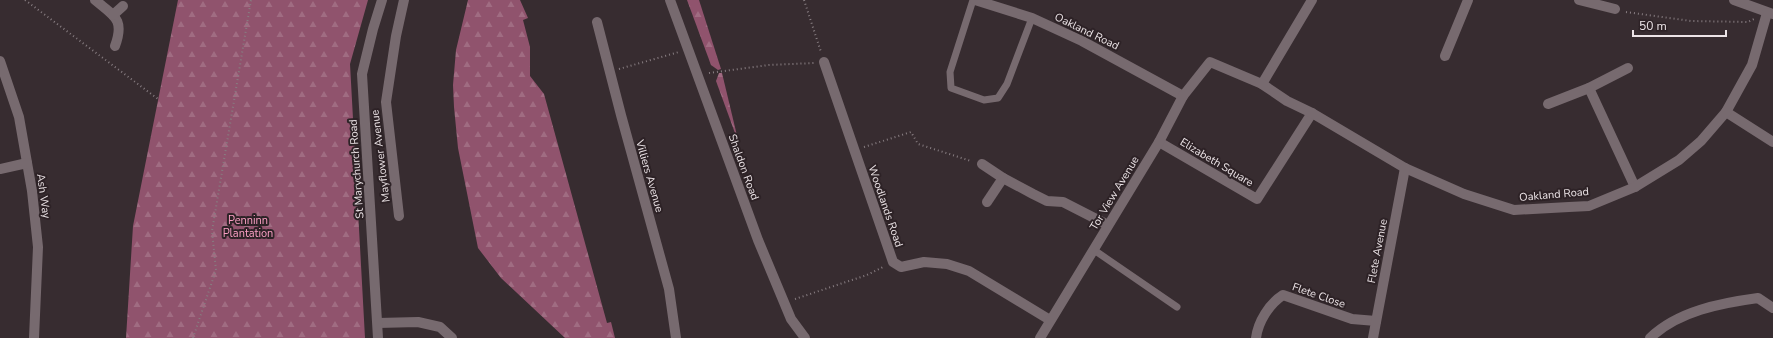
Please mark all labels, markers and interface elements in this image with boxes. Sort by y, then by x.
street label: Oakland Road [1052,9,1121,54]
scale bar [1633,12,1726,38]
text: 50 m [1639,18,1667,34]
street label: Mayflower Avenue [367,109,394,203]
street label: St Marychurch Road [346,119,367,219]
street label: Shaldon Road [725,132,762,202]
street label: Elizabeth Square [1177,135,1256,190]
street label: Villiers Avenue [632,137,667,214]
street label: Tor View Avenue [1086,153,1143,233]
street label: Woodlands Road [865,163,907,249]
street label: Ash Way [33,173,54,220]
street label: Oakland Road [1519,184,1590,205]
park label: Penninn Plantation [223,213,273,241]
street label: Flete Avenue [1364,218,1391,284]
street label: Flete Close [1290,279,1348,312]

